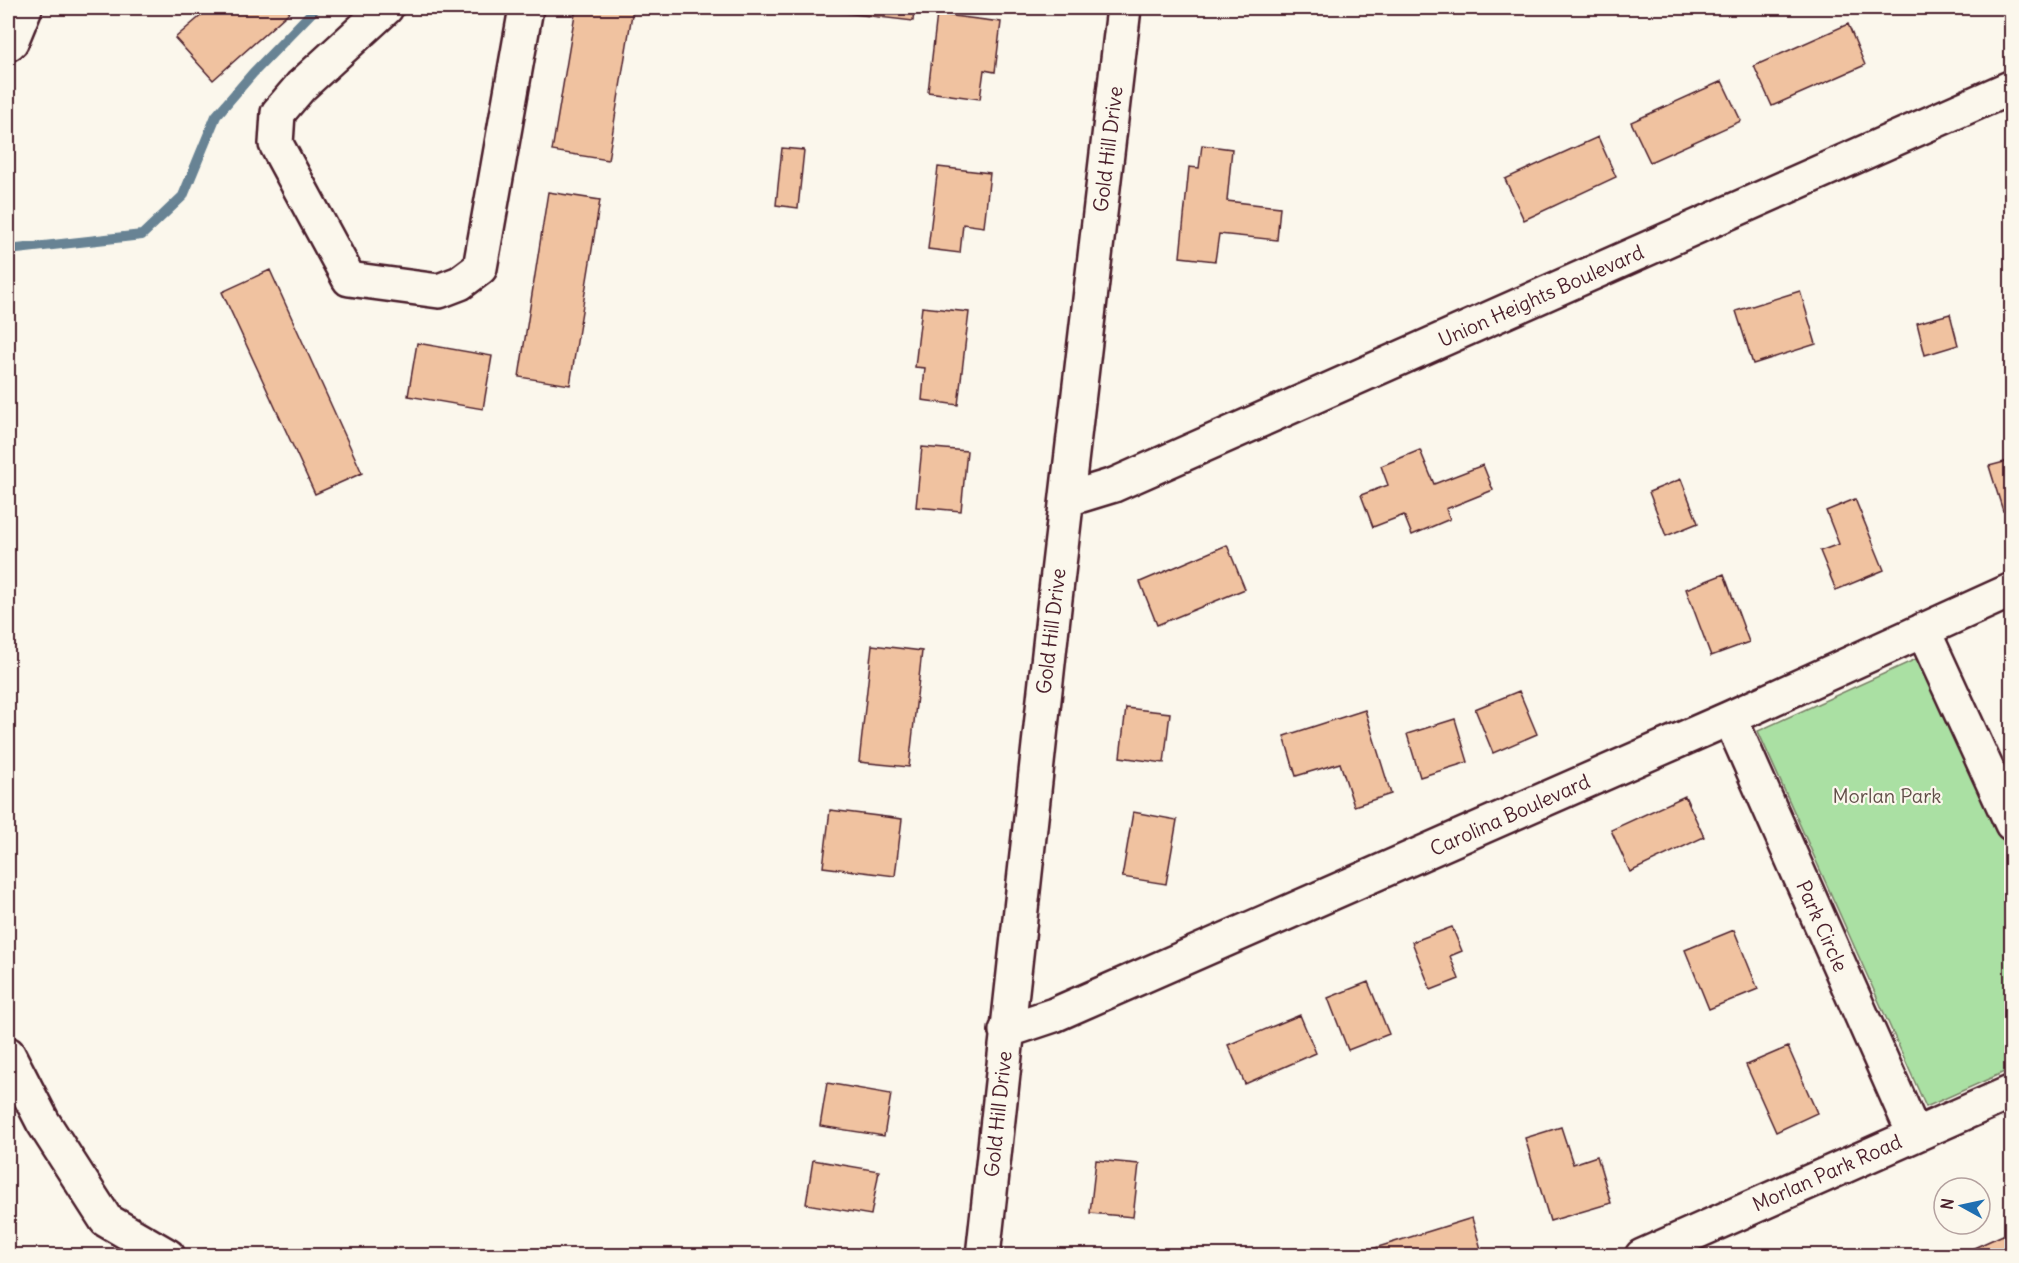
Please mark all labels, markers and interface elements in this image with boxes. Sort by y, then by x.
street label: Gold Hill Drive [1087,85,1128,213]
street label: Union Heights Boulevard [1434,239,1647,352]
street label: Gold Hill Drive [1030,567,1071,695]
street label: Carolina Boulevard [1426,768,1594,861]
park label: Morlan Park [1832,783,1942,808]
street label: Park Circle [1791,876,1854,975]
street label: Gold Hill Drive [978,1050,1017,1178]
street label: Morlan Park Road [1748,1128,1905,1217]
north arrow [1932,1176,1992,1236]
text: N [1936,1197,1958,1211]

